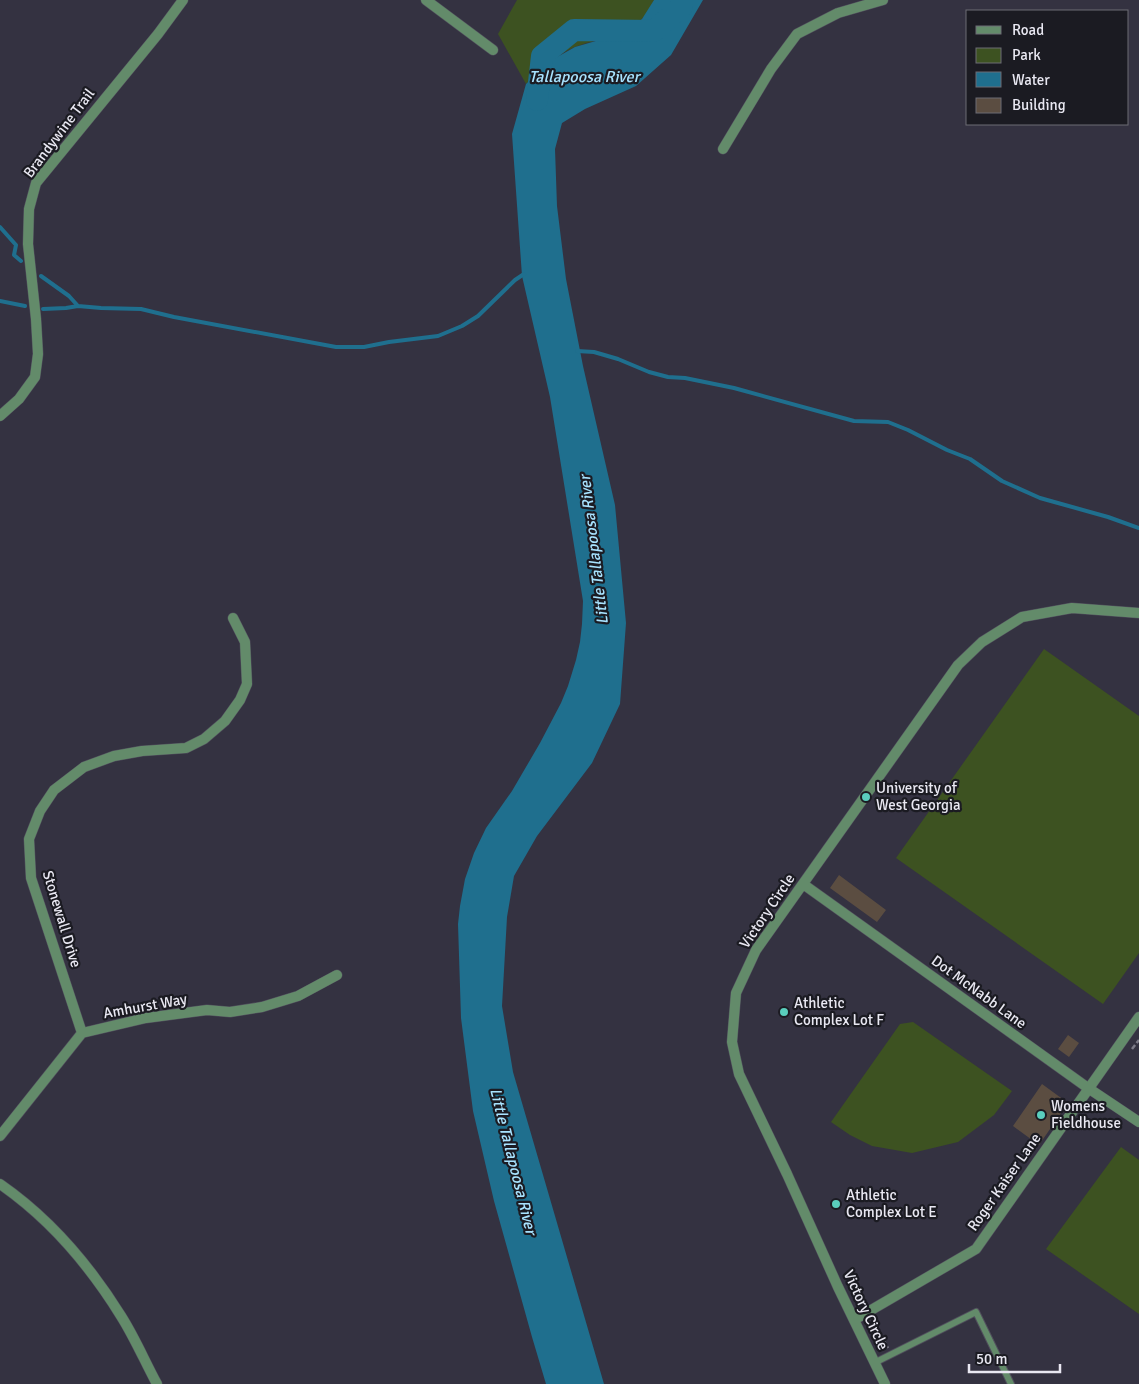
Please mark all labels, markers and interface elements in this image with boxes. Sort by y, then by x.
legend [966,10,1129,125]
text: Road [1012,21,1044,39]
text: Park [1012,46,1041,64]
water label: Tallapoosa River [529,67,641,87]
text: Water [1012,71,1050,89]
street label: Brandywine Trail [20,85,98,181]
text: Building [1012,96,1066,114]
water label: Little Tallapoosa River [575,472,613,626]
place label: University of West Georgia [876,779,961,814]
marker: University of West Georgia [860,791,872,803]
street label: Stonewall Drive [39,868,85,970]
street label: Victory Circle [735,870,799,952]
street label: Dot McNabb Lane [928,952,1030,1032]
street label: Amhurst Way [102,990,188,1022]
place label: Athletic Complex Lot F [794,994,884,1029]
marker: Athletic Complex Lot F [778,1006,790,1018]
water label: Little Tallapoosa River [485,1086,541,1239]
place label: Womens Fieldhouse [1051,1097,1121,1132]
marker: Womens Fieldhouse [1035,1109,1047,1121]
street label: Roger Kaiser Lane [964,1130,1044,1234]
place label: Athletic Complex Lot E [846,1186,937,1221]
marker: Athletic Complex Lot E [830,1198,842,1210]
street label: Victory Circle [840,1267,892,1353]
scale bar [969,1342,1060,1374]
text: 50 m [976,1350,1007,1368]

